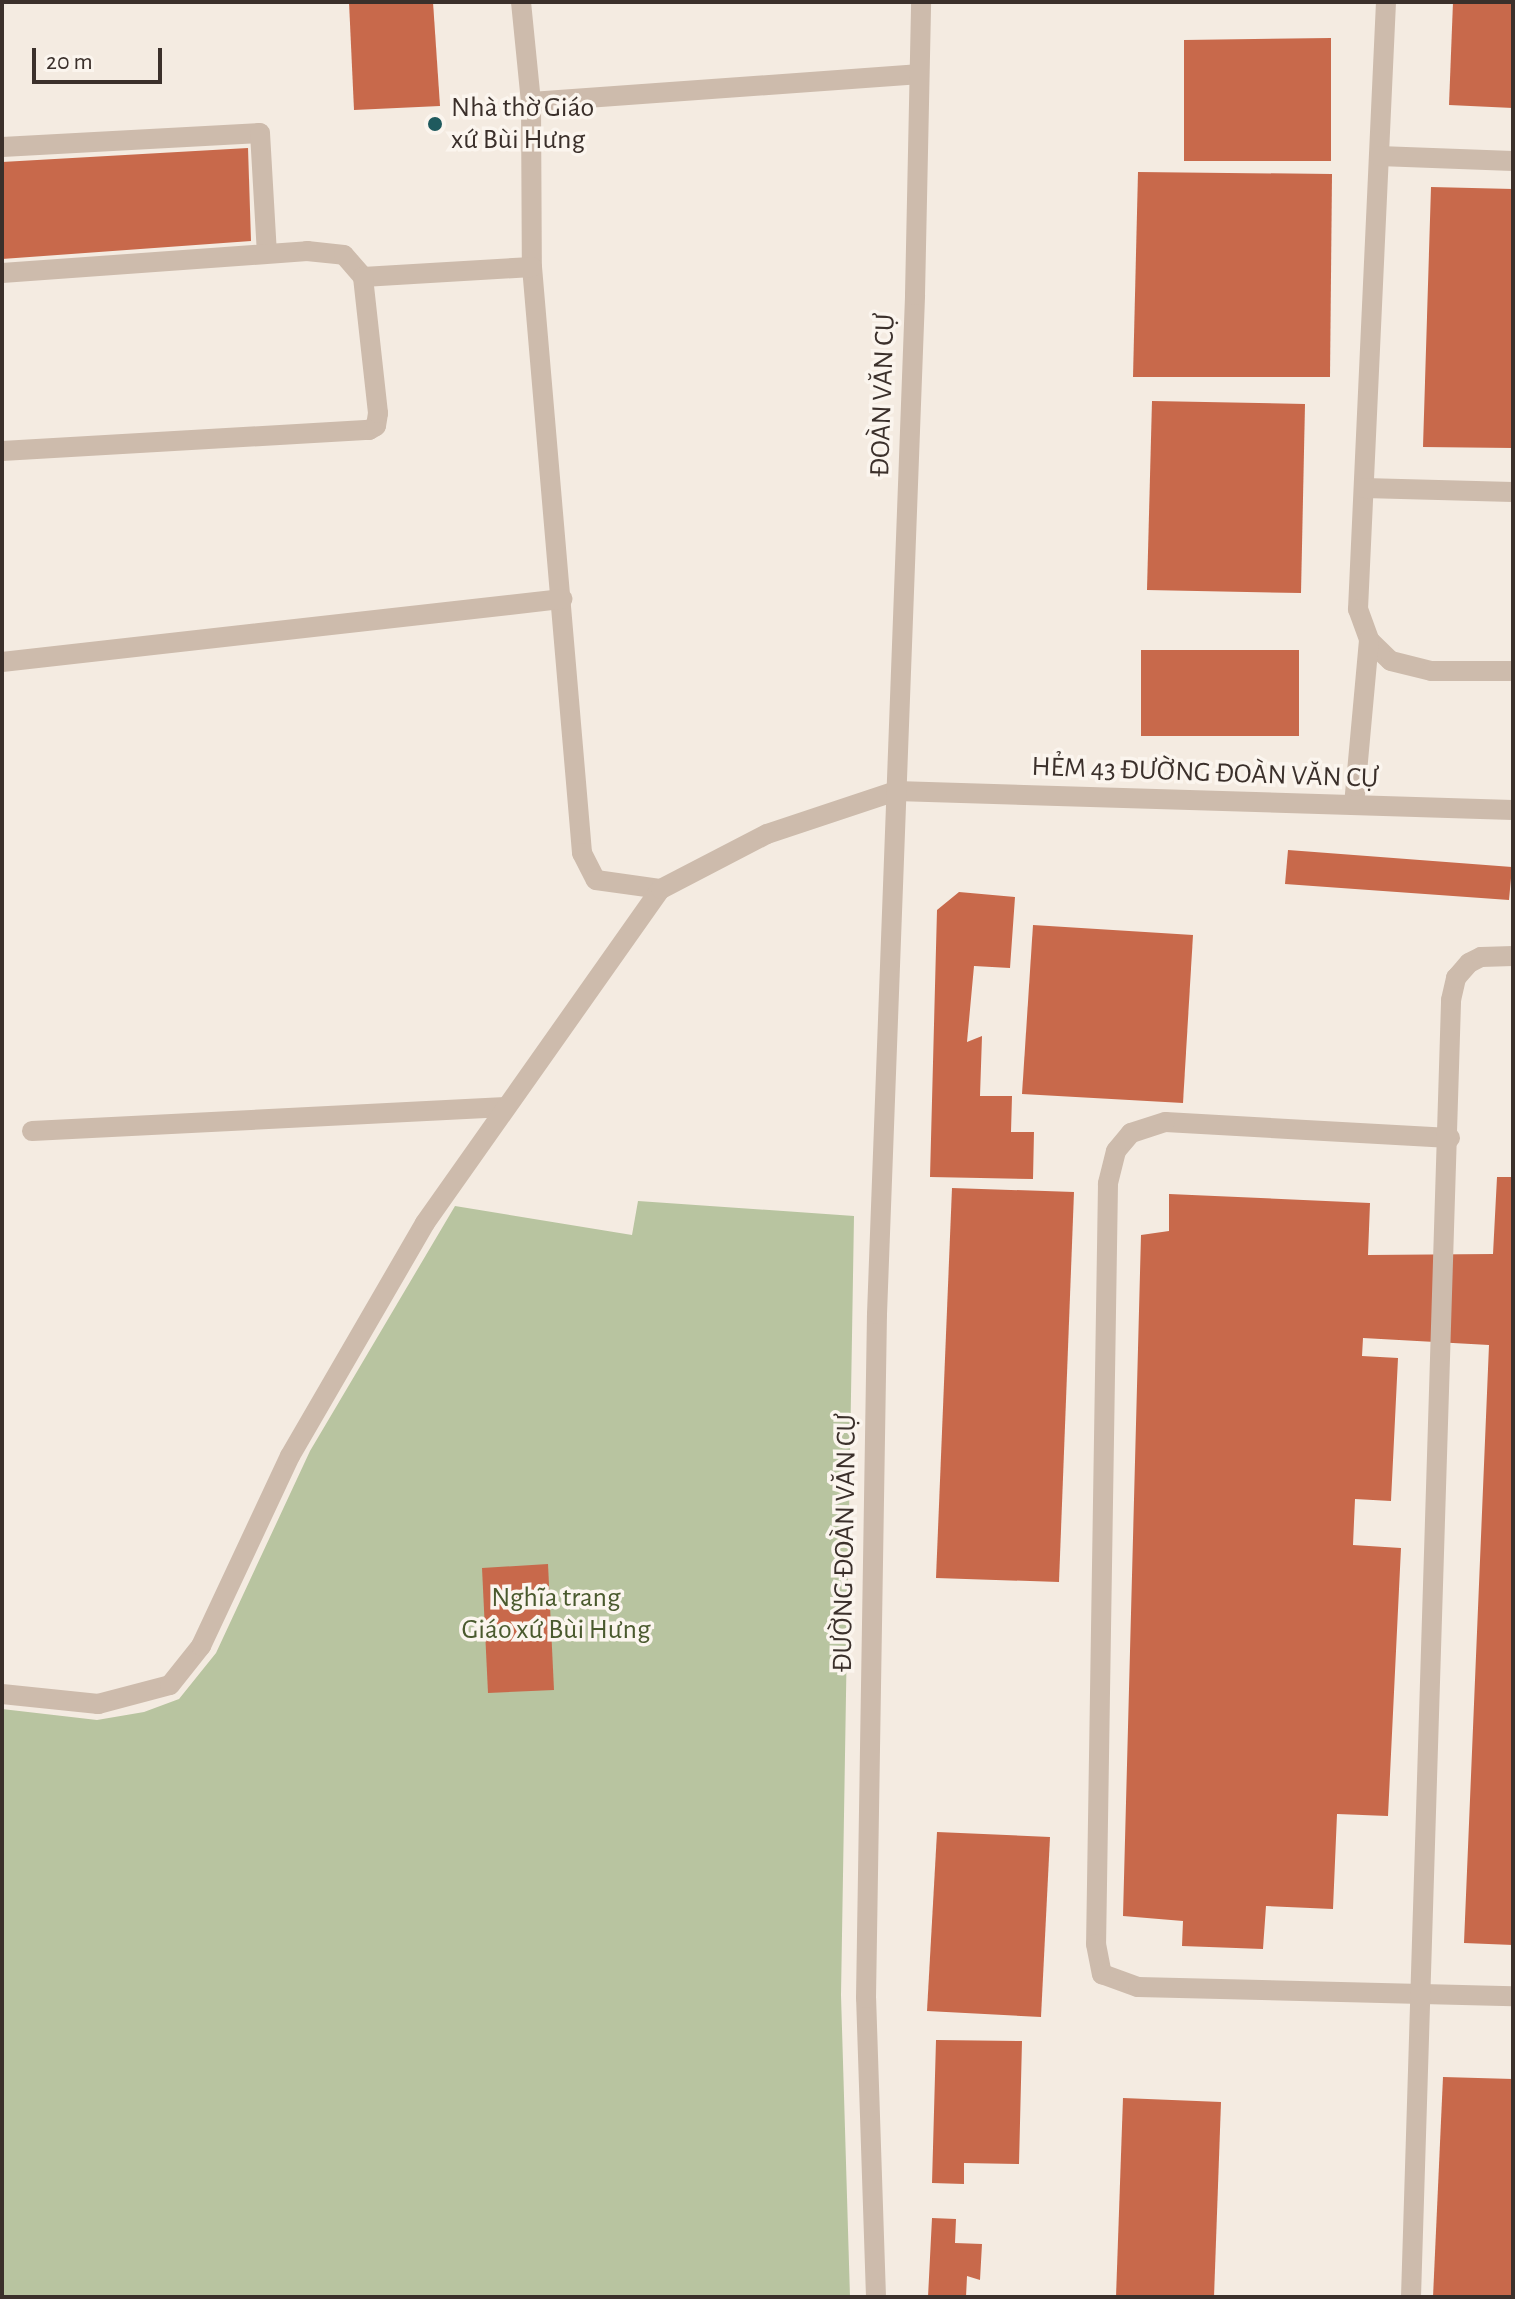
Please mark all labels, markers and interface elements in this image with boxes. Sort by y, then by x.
scale bar [36,32,166,82]
text: 20 m [46,50,93,74]
place label: Nhà thờ Giáo xứ Bùi Hưng [451,91,594,157]
marker: Nhà thờ Giáo xứ Bùi Hưng [426,115,444,133]
street label: ĐOÀN VĂN CỰ [863,313,903,477]
street label: HẺM 43 ĐƯỜNG ĐOÀN VĂN CỰ [1031,750,1379,796]
street label: ĐƯỜNG ĐOÀN VĂN CỰ [826,1414,864,1672]
park label: Nghĩa trang Giáo xứ Bùi Hưng [461,1581,651,1647]

